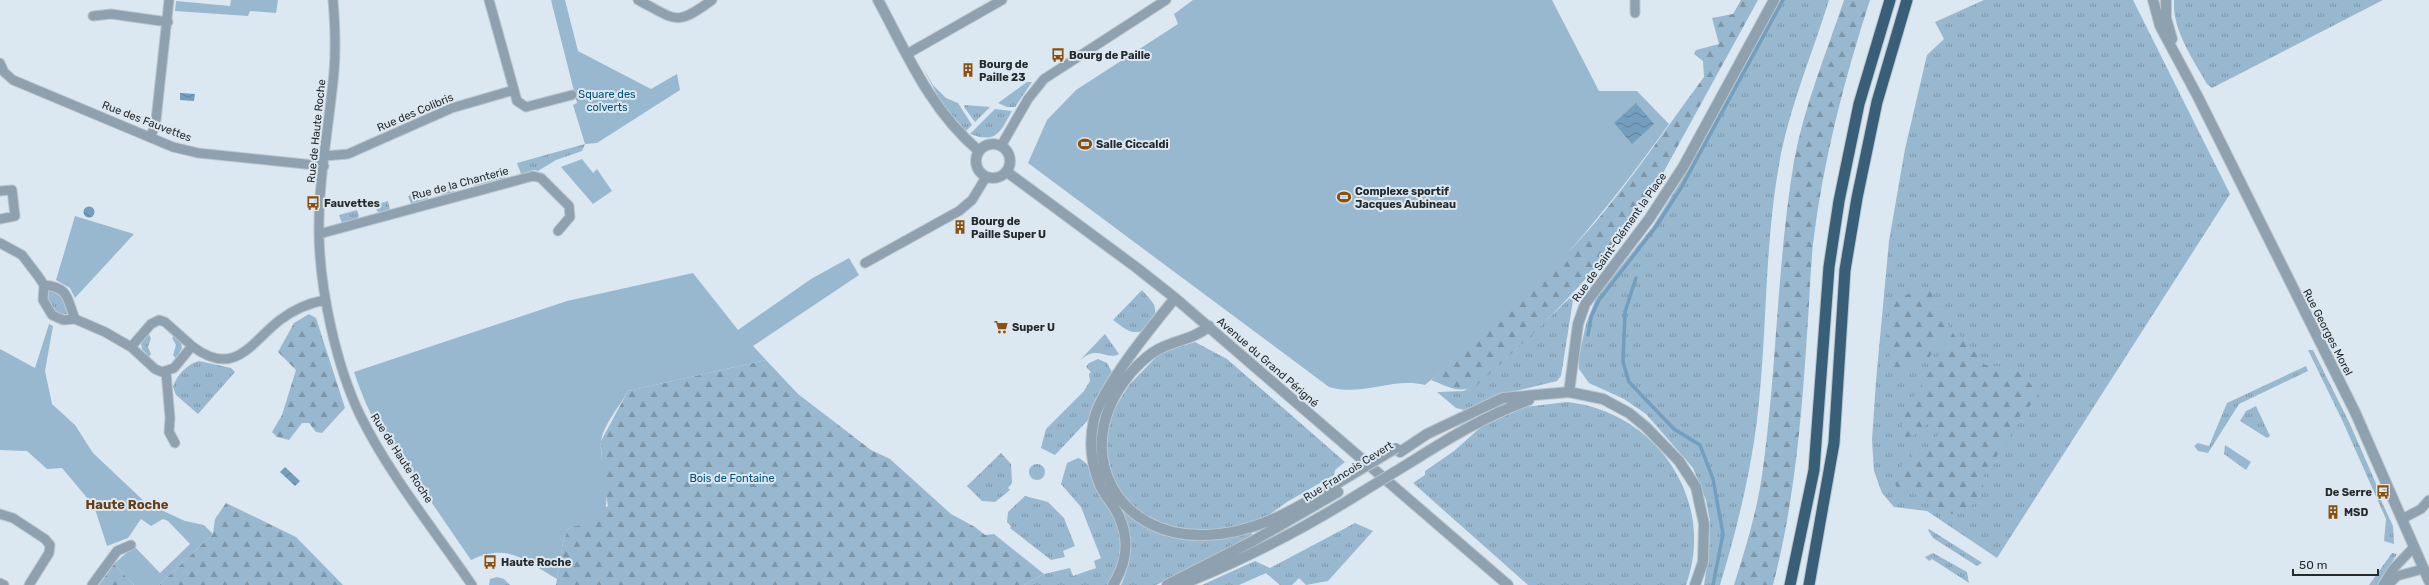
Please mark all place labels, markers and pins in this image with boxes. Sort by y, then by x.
bus stop icon: Bourg de Paille [1050,47,1066,63]
place label: Bourg de Paille [1069,49,1151,62]
place label: Bourg de Paille 23 [979,58,1029,84]
building icon: Bourg de Paille 23 [960,62,976,78]
sports icon: Salle Ciccaldi [1077,136,1093,152]
place label: Salle Ciccaldi [1096,138,1169,151]
place label: Complexe sportif Jacques Aubineau [1355,185,1456,211]
sports icon: Complexe sportif Jacques Aubineau [1336,189,1352,205]
bus stop icon: Fauvettes [305,195,321,211]
place label: Fauvettes [324,197,380,210]
place label: Bourg de Paille Super U [971,215,1046,241]
building icon: Bourg de Paille Super U [952,219,968,235]
supermarket icon: Super U [993,319,1009,335]
place label: Super U [1012,321,1055,334]
bus stop icon: De Serre [2375,484,2391,500]
place label: De Serre [2325,486,2372,499]
building icon: MSD [2325,504,2341,520]
place label: MSD [2344,506,2368,519]
bus stop icon: Haute Roche [482,554,498,570]
place label: Haute Roche [501,556,572,569]

